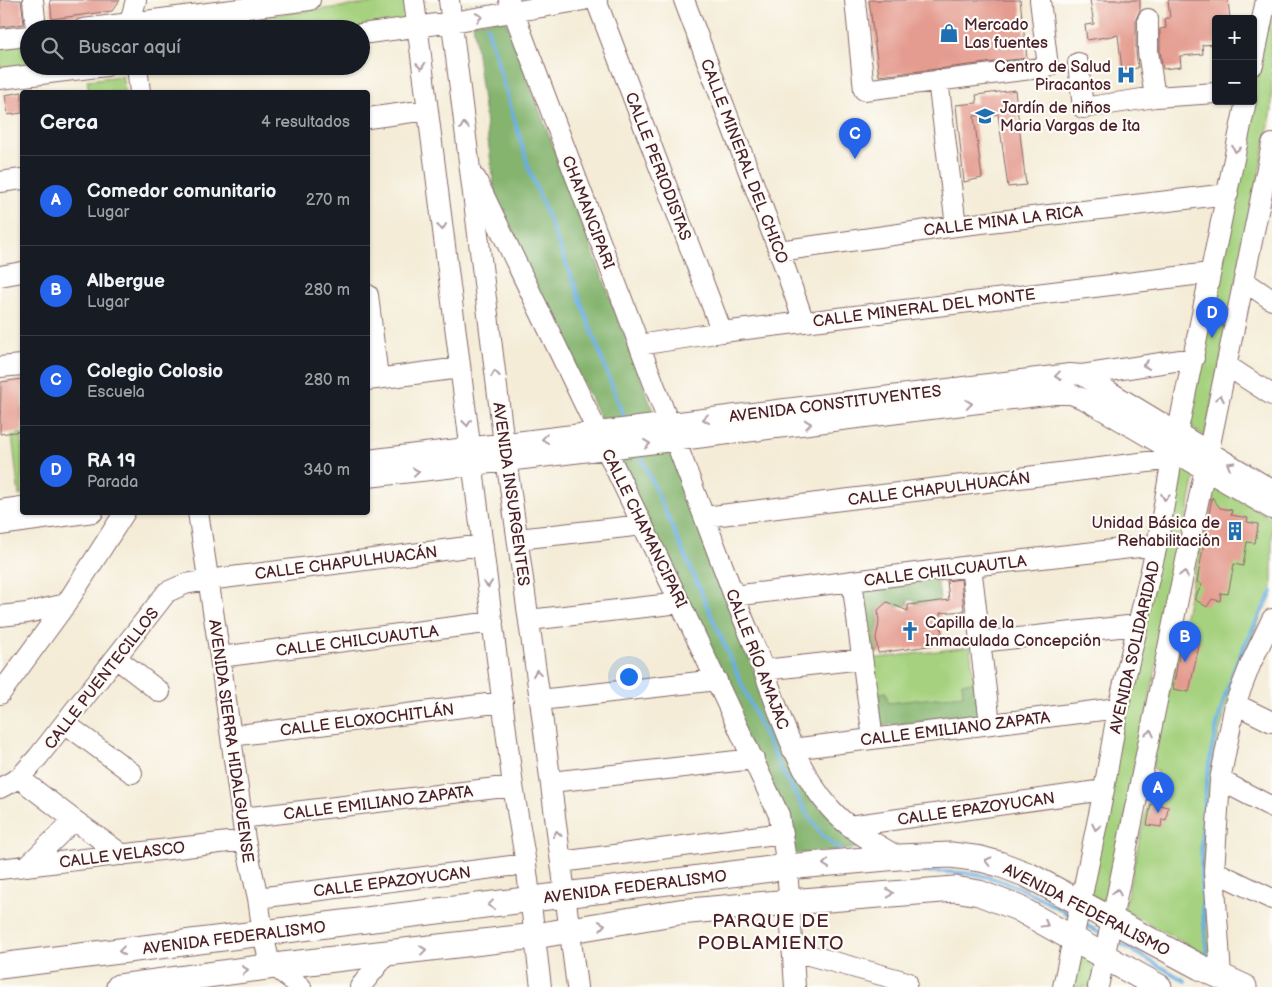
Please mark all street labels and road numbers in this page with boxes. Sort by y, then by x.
street label: CALLE MINERAL DEL CHICO [696,56,791,267]
street label: CALLE PERIODISTAS [621,90,695,243]
street label: CHAMANCIPARI [557,153,618,272]
street label: CALLE MINA LA RICA [923,202,1084,241]
street label: CALLE MINERAL DEL MONTE [812,285,1037,332]
street label: AVENIDA CONSTITUYENTES [728,382,942,427]
street label: AVENIDA INSURGENTES [488,401,533,587]
street label: CALLE CHAMANCIPARI [597,446,690,611]
street label: CALLE CHAPULHUACÁN [847,467,1032,510]
street label: CALLE CHAPULHUACÁN [254,541,439,584]
street label: CALLE CHILCUAUTLA [863,552,1028,591]
street label: AVENIDA SOLIDARIDAD [1106,559,1165,736]
street label: CALLE RÍO AMAJAC [721,586,794,732]
street label: CALLE PUENTECILLOS [41,604,163,754]
street label: AVENIDA SIERRA HIDALGUENSE [204,618,257,864]
street label: CALLE CHILCUAUTLA [275,622,440,661]
street label: CALLE ELOXOCHITLÁN [279,698,455,741]
street label: CALLE EMILIANO ZAPATA [859,708,1051,751]
street label: CALLE EMILIANO ZAPATA [282,782,474,825]
street label: CALLE EPAZOYUCAN [896,789,1056,830]
street label: CALLE VELASCO [58,838,186,873]
street label: AVENIDA FEDERALISMO [1000,860,1173,961]
street label: CALLE EPAZOYUCAN [312,863,472,902]
street label: AVENIDA FEDERALISMO [543,867,728,908]
street label: AVENIDA FEDERALISMO [142,918,327,959]

